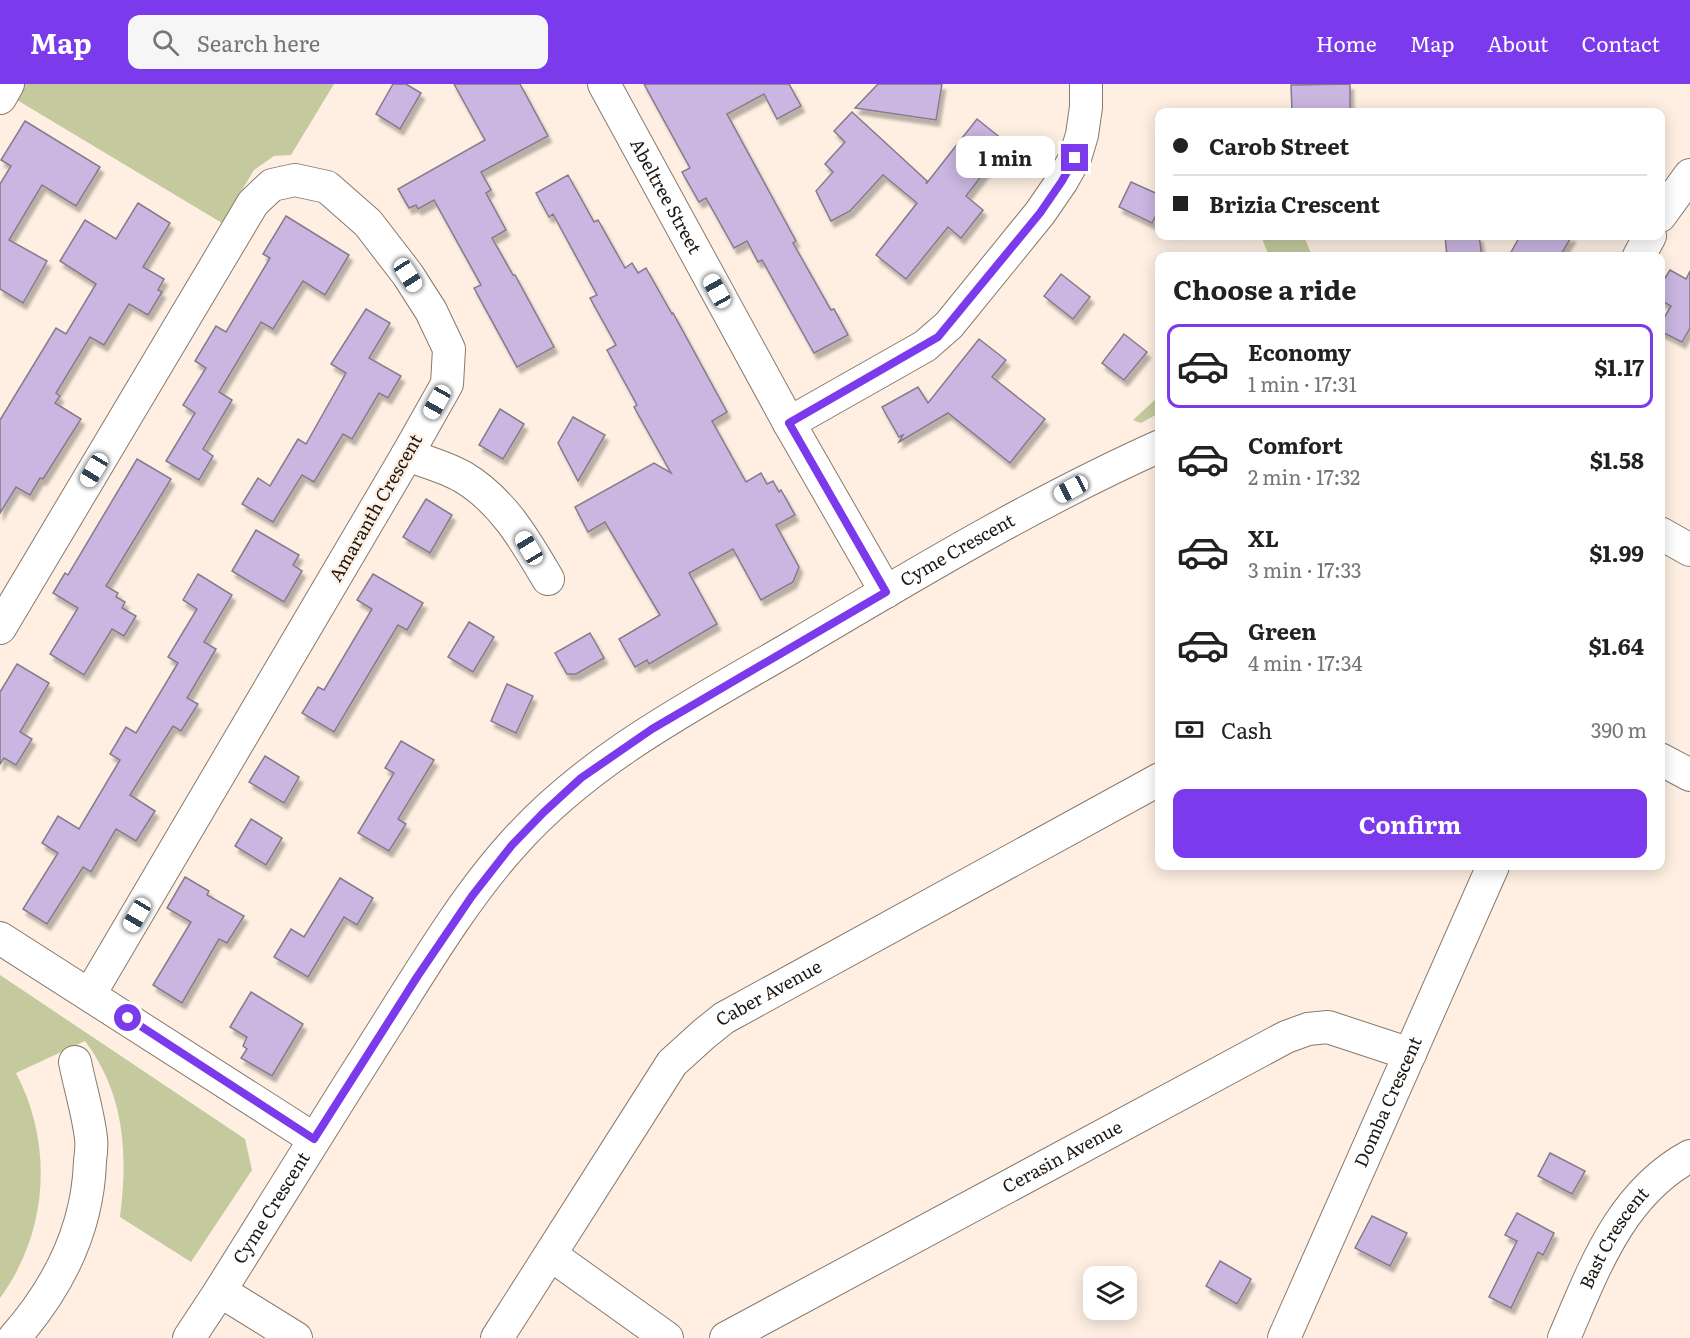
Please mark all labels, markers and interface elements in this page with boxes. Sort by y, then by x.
search box [128,15,548,69]
text: Map [30,21,92,63]
icon: search [149,26,182,59]
text: Search here [197,26,320,59]
text: Home [1316,27,1377,58]
text: Map [1410,27,1454,58]
text: About [1487,27,1549,58]
text: Contact [1582,27,1660,58]
text: Carob Street [1209,129,1349,162]
street label: Abeltree Street [624,133,709,259]
callout: 1 min [955,137,1054,179]
text: 1 min [979,142,1032,172]
route end [1061,144,1088,171]
text: Brizia Crescent [1209,187,1380,220]
car [391,255,425,295]
text: Choose a ride [1173,268,1356,308]
car [700,271,734,311]
text: Economy [1248,335,1351,368]
icon: car [1176,339,1230,393]
text: $1.17 [1594,350,1644,383]
text: 1 min · 17:31 [1248,368,1357,398]
car [420,382,454,422]
street label: Amaranth Crescent [321,428,428,586]
text: Comfort [1248,428,1343,461]
icon: car [1176,432,1230,486]
text: $1.58 [1590,443,1644,476]
car [77,450,111,490]
text: 2 min · 17:32 [1248,461,1360,491]
car [1051,473,1091,505]
street label: Cyme Crescent [894,506,1020,592]
text: XL [1248,521,1279,554]
icon: car [1176,525,1230,579]
car [512,528,546,568]
text: $1.99 [1589,536,1644,569]
text: 3 min · 17:33 [1248,554,1362,584]
text: Green [1248,614,1317,647]
icon: car [1176,618,1230,672]
text: $1.64 [1588,629,1644,662]
text: 4 min · 17:34 [1248,647,1362,677]
icon: cash [1173,713,1206,746]
text: Cash [1221,713,1272,746]
text: 390 m [1591,714,1647,744]
button: Confirm [1173,789,1647,858]
car [120,895,154,935]
street label: Caber Avenue [709,952,826,1032]
route start [114,1004,141,1031]
street label: Domba Crescent [1346,1031,1428,1171]
street label: Cerasin Avenue [997,1113,1127,1199]
street label: Cyme Crescent [225,1145,316,1269]
street label: Bast Crescent [1572,1180,1655,1293]
map controls [1083,1266,1137,1320]
button: layers [1083,1266,1137,1320]

